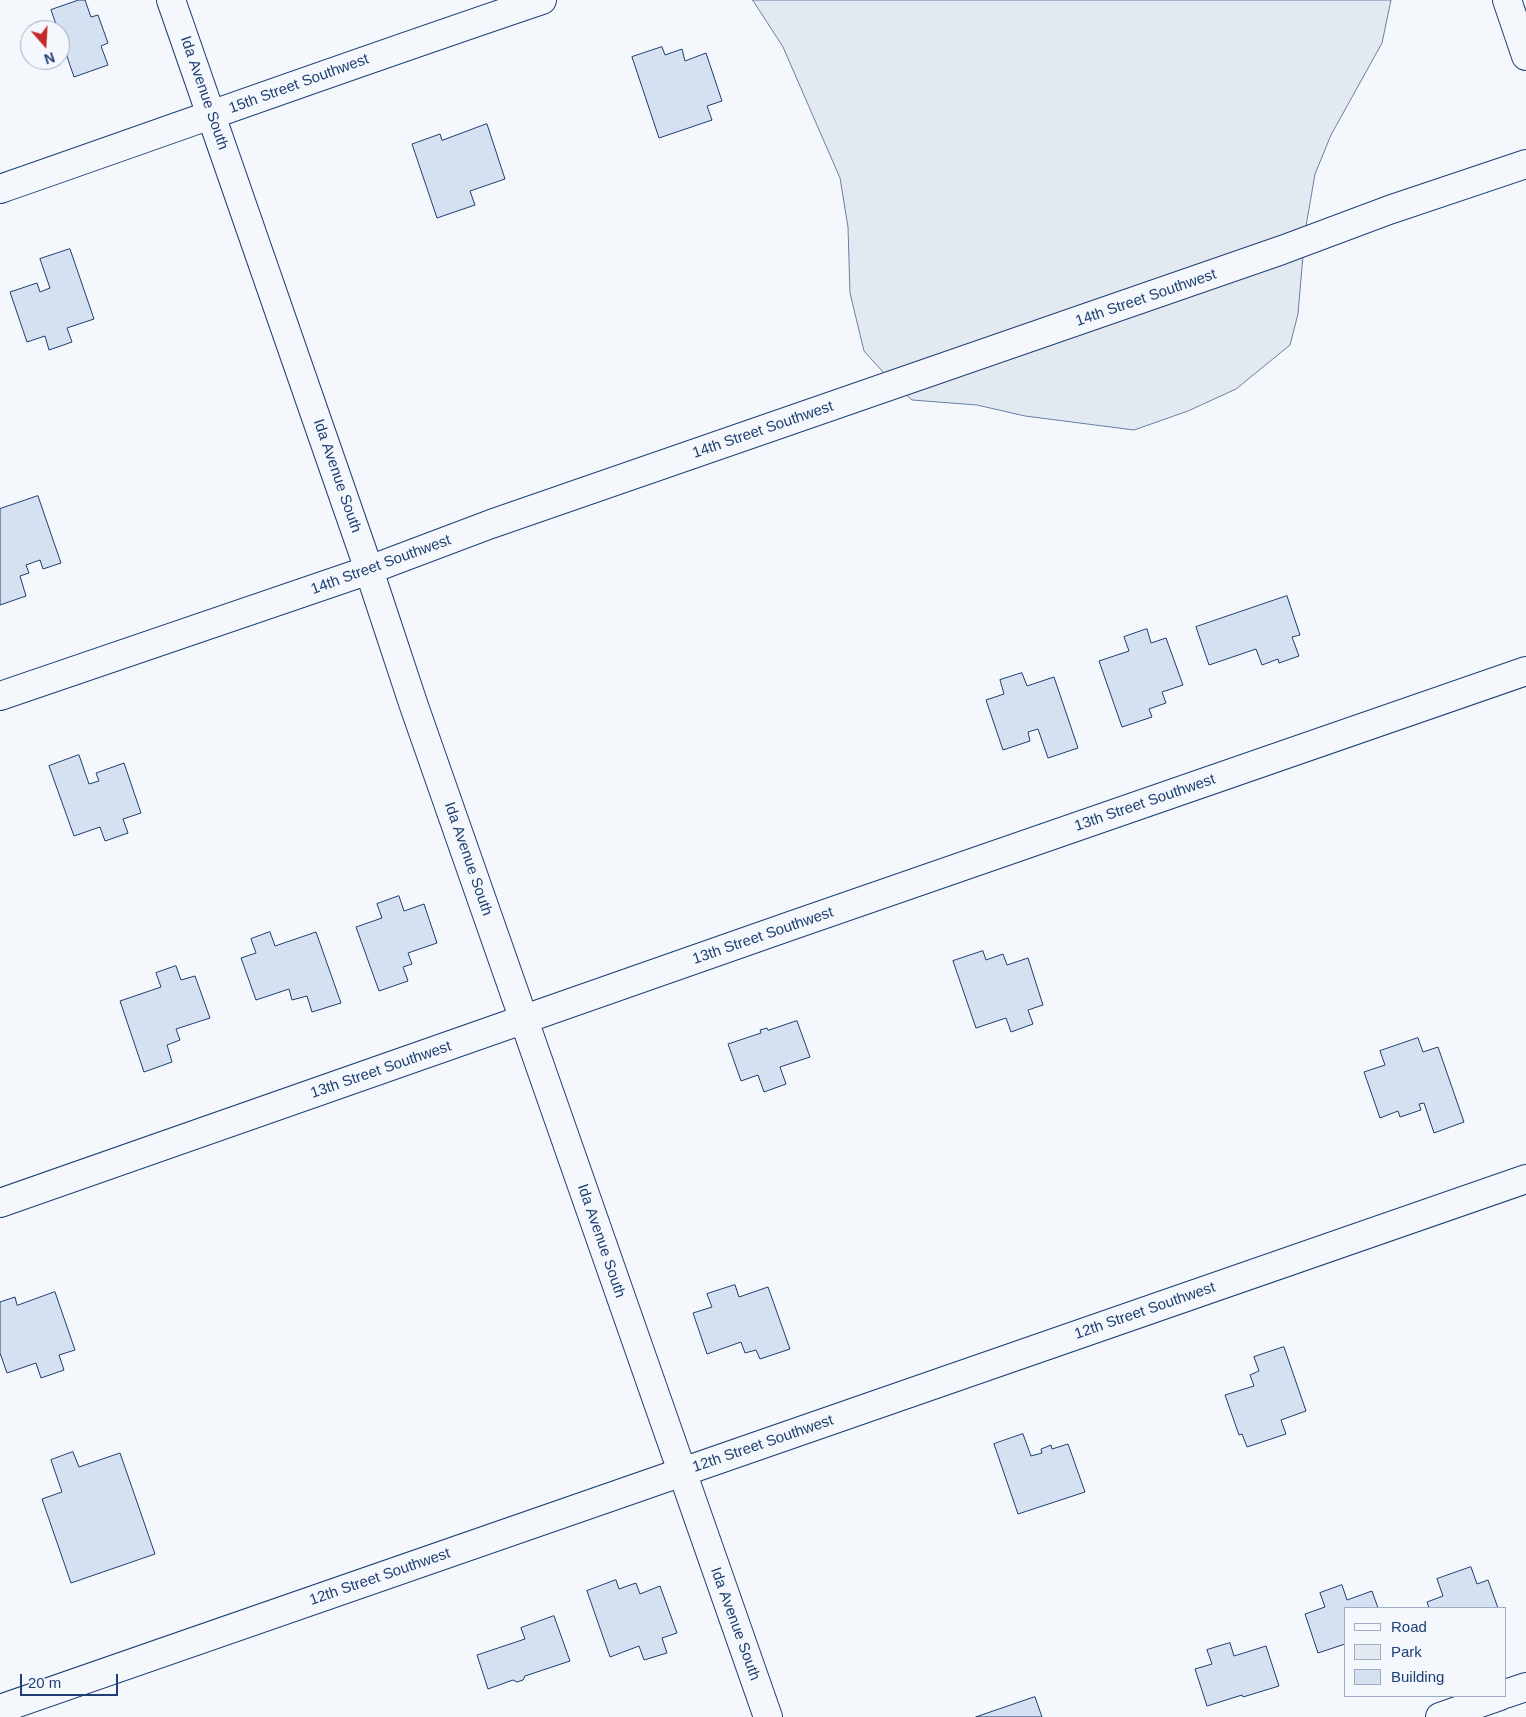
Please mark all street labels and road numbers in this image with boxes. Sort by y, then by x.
street label: Ida Avenue South [176,34,232,152]
street label: 15th Street Southwest [227,50,371,118]
street label: 14th Street Southwest [1073,265,1219,331]
street label: 14th Street Southwest [690,397,836,463]
street label: Ida Avenue South [309,417,365,535]
street label: 14th Street Southwest [309,531,453,599]
street label: 13th Street Southwest [1072,770,1218,836]
street label: Ida Avenue South [440,800,496,918]
street label: 13th Street Southwest [690,903,836,969]
street label: 13th Street Southwest [308,1037,454,1103]
street label: Ida Avenue South [573,1182,629,1300]
street label: 12th Street Southwest [1072,1278,1218,1344]
street label: 12th Street Southwest [690,1411,836,1477]
street label: 12th Street Southwest [307,1544,453,1610]
street label: Ida Avenue South [706,1565,764,1683]

